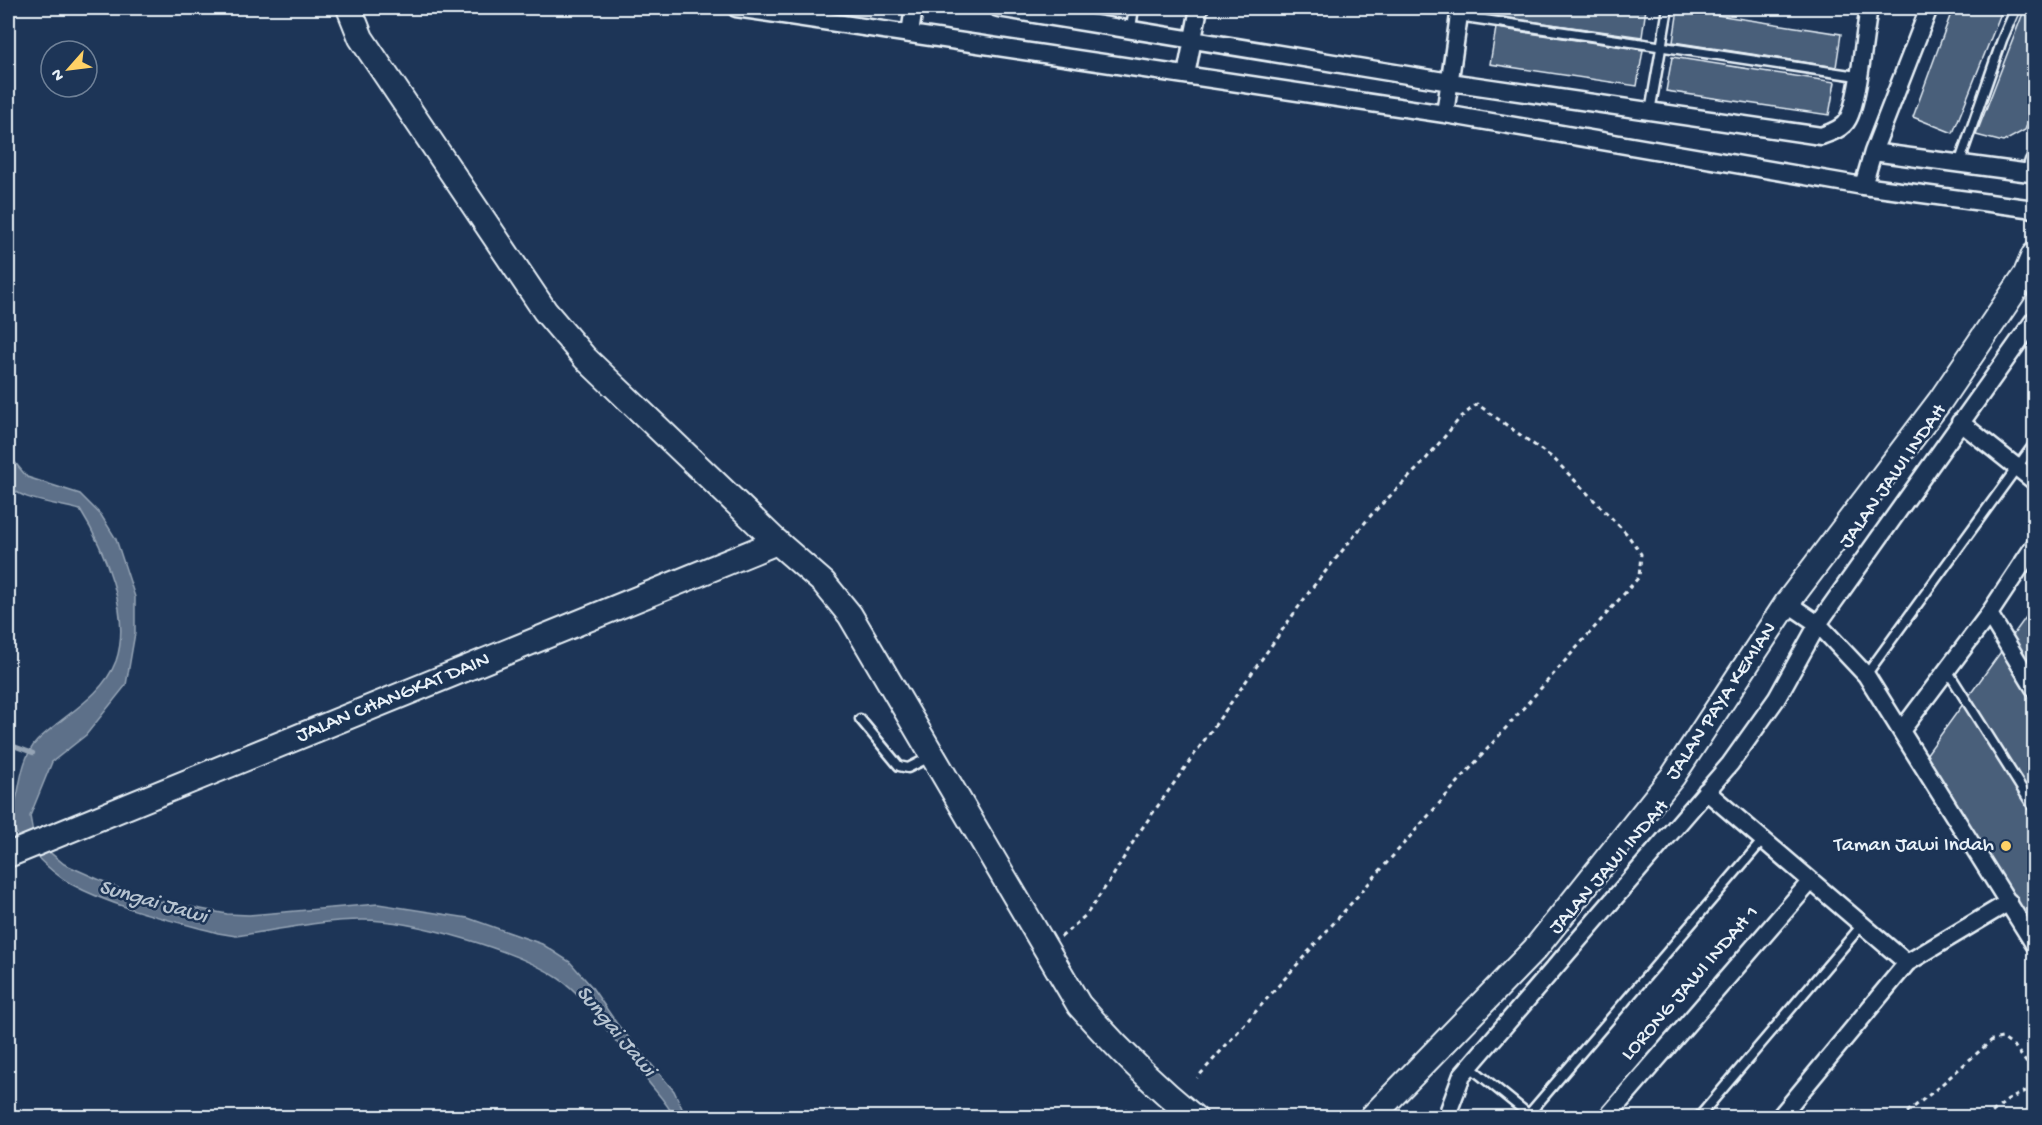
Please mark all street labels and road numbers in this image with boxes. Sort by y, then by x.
street label: JALAN JAWI INDAH [1835,399,1954,554]
street label: JALAN PAYA KEMIAN [1661,618,1783,785]
street label: JALAN CHANGKAT DAIN [293,648,494,749]
street label: JALAN JAWI INDAH [1545,795,1676,941]
street label: LORONG JAWI INDAH 1 [1617,901,1765,1067]

